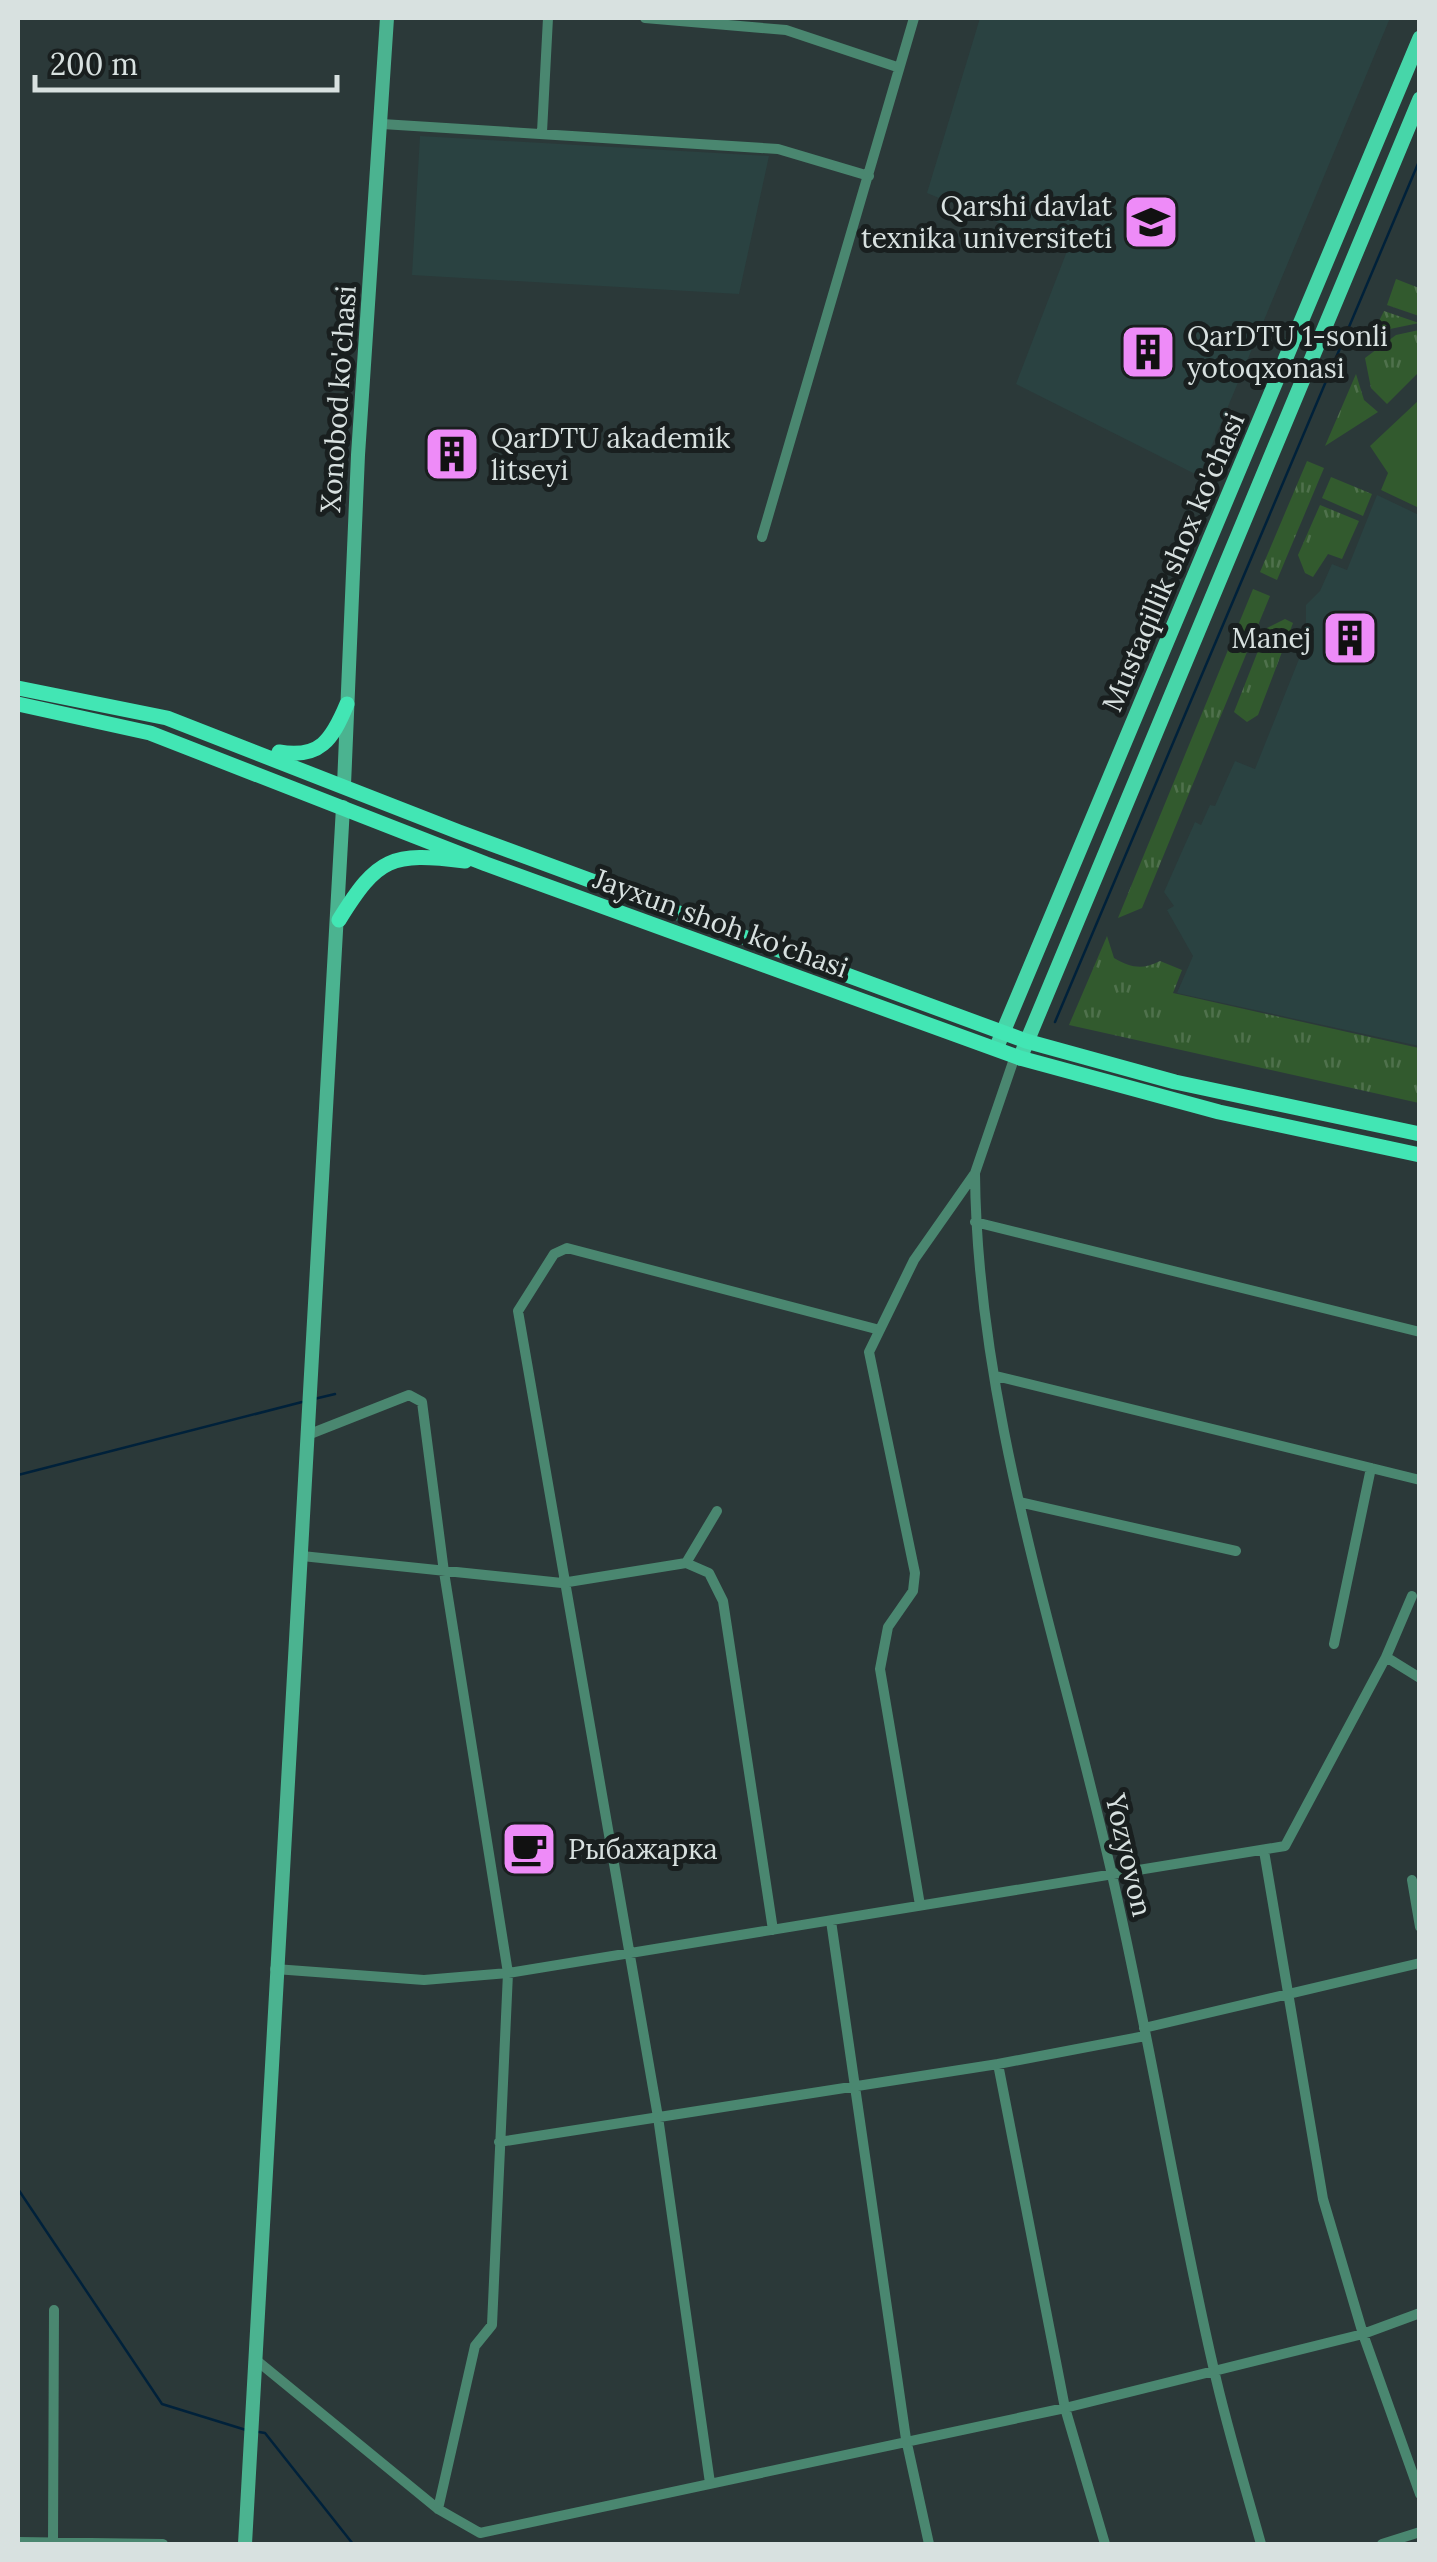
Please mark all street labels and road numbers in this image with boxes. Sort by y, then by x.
street label: Xonobod ko'chasi [312,284,364,514]
street label: Mustaqillik shox ko'chasi [1094,407,1252,717]
street label: Jayxun shoh ko'chasi [588,860,853,986]
street label: Yozyovon [1097,1789,1161,1920]

